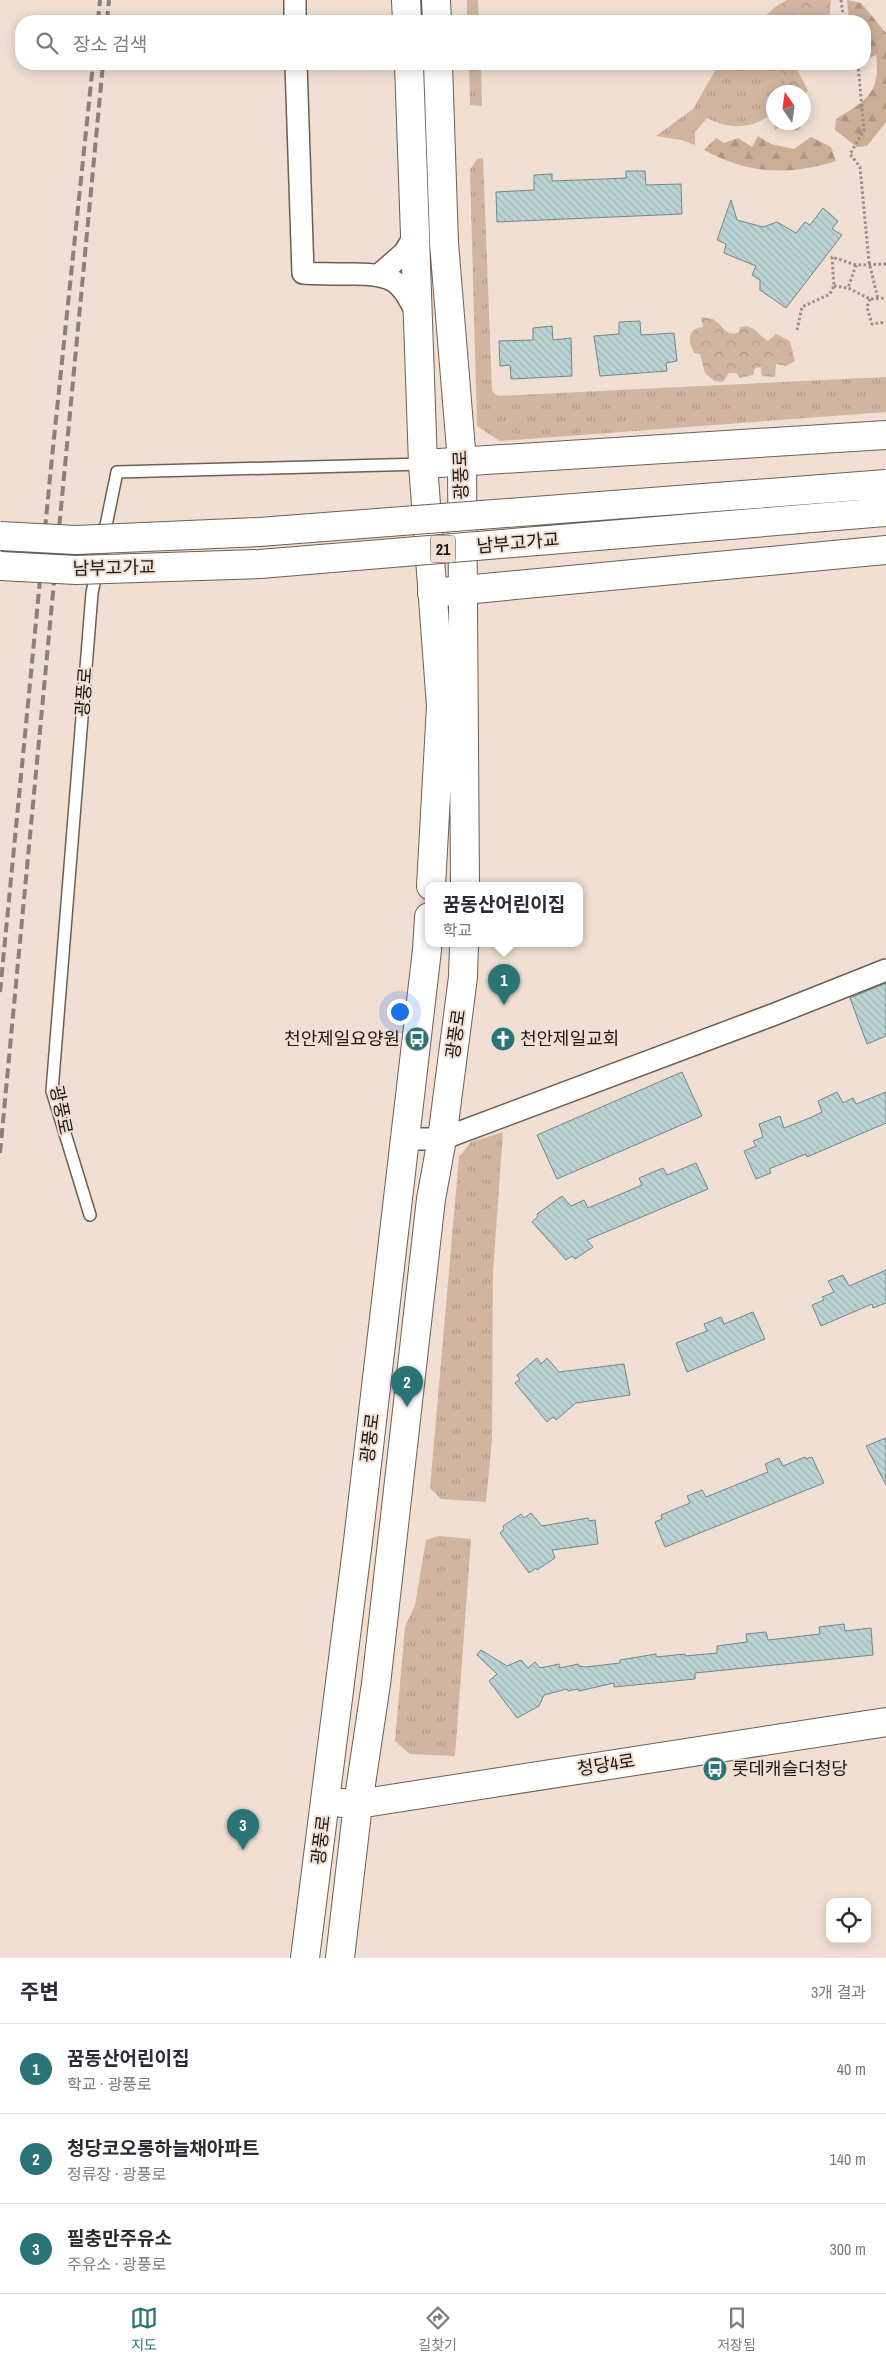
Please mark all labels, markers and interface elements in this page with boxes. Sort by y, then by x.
search box [15,15,871,70]
icon: search [33,29,61,57]
text: 장소 검색 [73,31,147,57]
north arrow [766,85,811,130]
street label: 광풍로 [447,450,474,500]
street label: 남부고가교 [476,526,560,559]
road number: 21 [430,536,456,562]
street label: 남부고가교 [72,554,156,581]
street label: 광풍로 [69,666,98,718]
popup [425,882,583,947]
text: 꿈동산어린이집 [443,891,565,917]
text: 학교 [443,919,472,941]
pin: 1 [488,964,520,1005]
your location [387,999,413,1025]
street label: 광풍로 [440,1008,471,1060]
place label: 천안제일요양원 [284,1026,400,1051]
bus stop icon: 천안제일요양원 [404,1026,430,1052]
church icon: 천안제일교회 [490,1026,516,1052]
place label: 천안제일교회 [520,1026,619,1051]
street label: 광풍로 [44,1083,79,1137]
pin: 2 [391,1366,423,1407]
street label: 광풍로 [354,1412,385,1464]
street label: 청당4로 [575,1748,636,1781]
bus stop icon: 롯데캐슬더청당 [702,1756,728,1782]
place label: 롯데캐슬더청당 [732,1756,848,1781]
pin: 3 [227,1809,259,1850]
street label: 광풍로 [305,1814,336,1866]
map controls [826,1898,871,1943]
button: locate [826,1898,871,1943]
text: 주변 [20,1977,59,2006]
text: 3개 결과 [811,1981,866,2003]
text: 꿈동산어린이집 [67,2045,189,2071]
text: 1 [32,2058,40,2080]
text: 40 m [837,2058,866,2080]
text: 학교 · 광풍로 [67,2073,152,2095]
text: 청당코오롱하늘채아파트 [67,2135,259,2161]
text: 2 [32,2148,40,2170]
text: 140 m [830,2148,866,2170]
text: 정류장 · 광풍로 [67,2163,166,2185]
text: 필충만주유소 [67,2225,172,2251]
text: 3 [32,2238,40,2260]
text: 300 m [830,2238,866,2260]
text: 주유소 · 광풍로 [67,2253,166,2275]
tab: 지도 [130,2304,158,2354]
tab: 길찾기 [418,2304,457,2354]
tab: 저장됨 [717,2304,756,2354]

